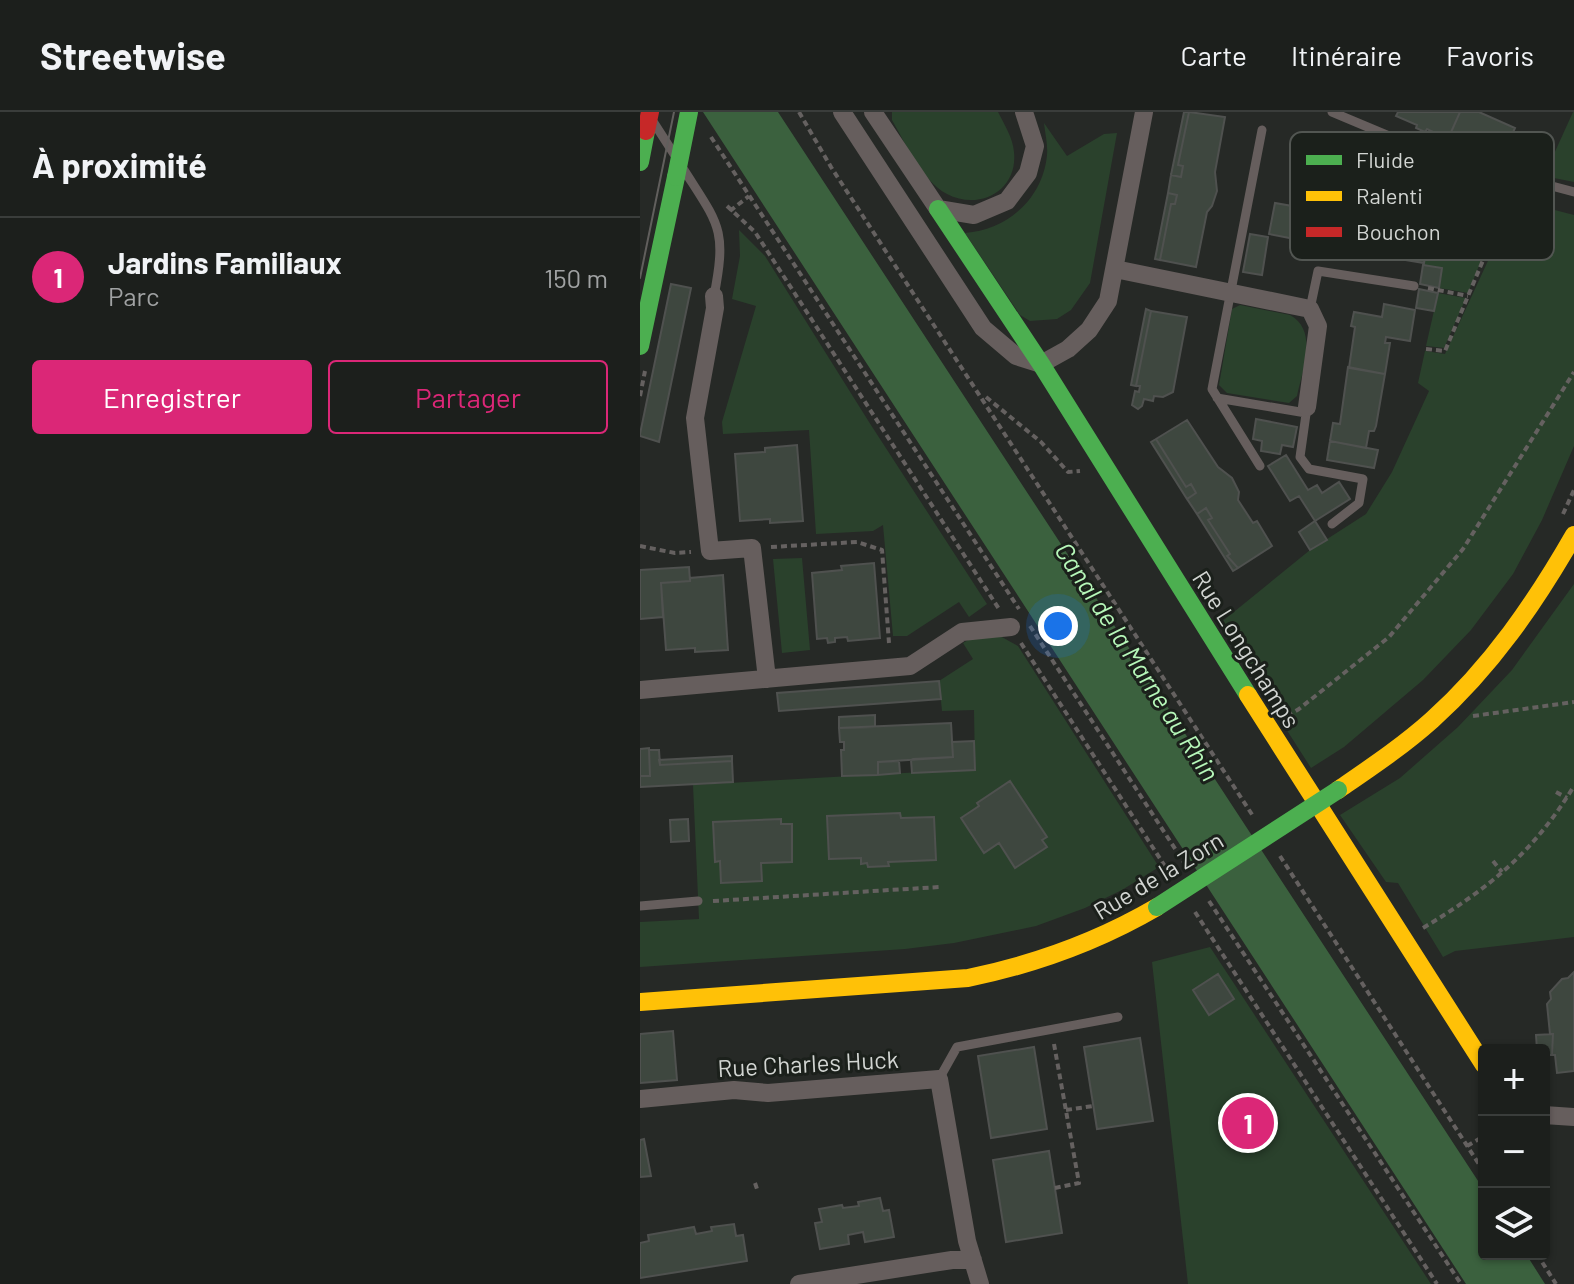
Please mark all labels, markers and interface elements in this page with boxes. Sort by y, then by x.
text: Streetwise [40,32,226,78]
text: Carte [1181,38,1247,72]
text: Itinéraire [1291,38,1402,72]
text: Favoris [1446,38,1534,72]
legend [1290,132,1554,260]
text: À proximité [32,144,207,185]
text: Fluide [1356,146,1415,172]
text: Ralenti [1356,182,1423,208]
text: Bouchon [1356,218,1441,244]
text: Jardins Familiaux [108,244,342,280]
text: 1 [53,262,63,293]
text: 150 m [544,262,608,293]
text: Parc [108,280,159,311]
button: Enregistrer [32,360,312,434]
button: Partager [328,360,608,434]
water label: Canal de la Marne au Rhin [1049,536,1227,786]
street label: Rue Longchamps [1187,565,1307,733]
your location [1038,606,1078,646]
street label: Rue de la Zorn [1088,825,1228,925]
street label: Rue Charles Huck [717,1044,899,1082]
map controls [1478,1044,1550,1260]
button: + [1478,1044,1550,1116]
pin: 1 [1222,1093,1274,1153]
button: − [1478,1116,1550,1188]
button: layers [1478,1188,1550,1260]

